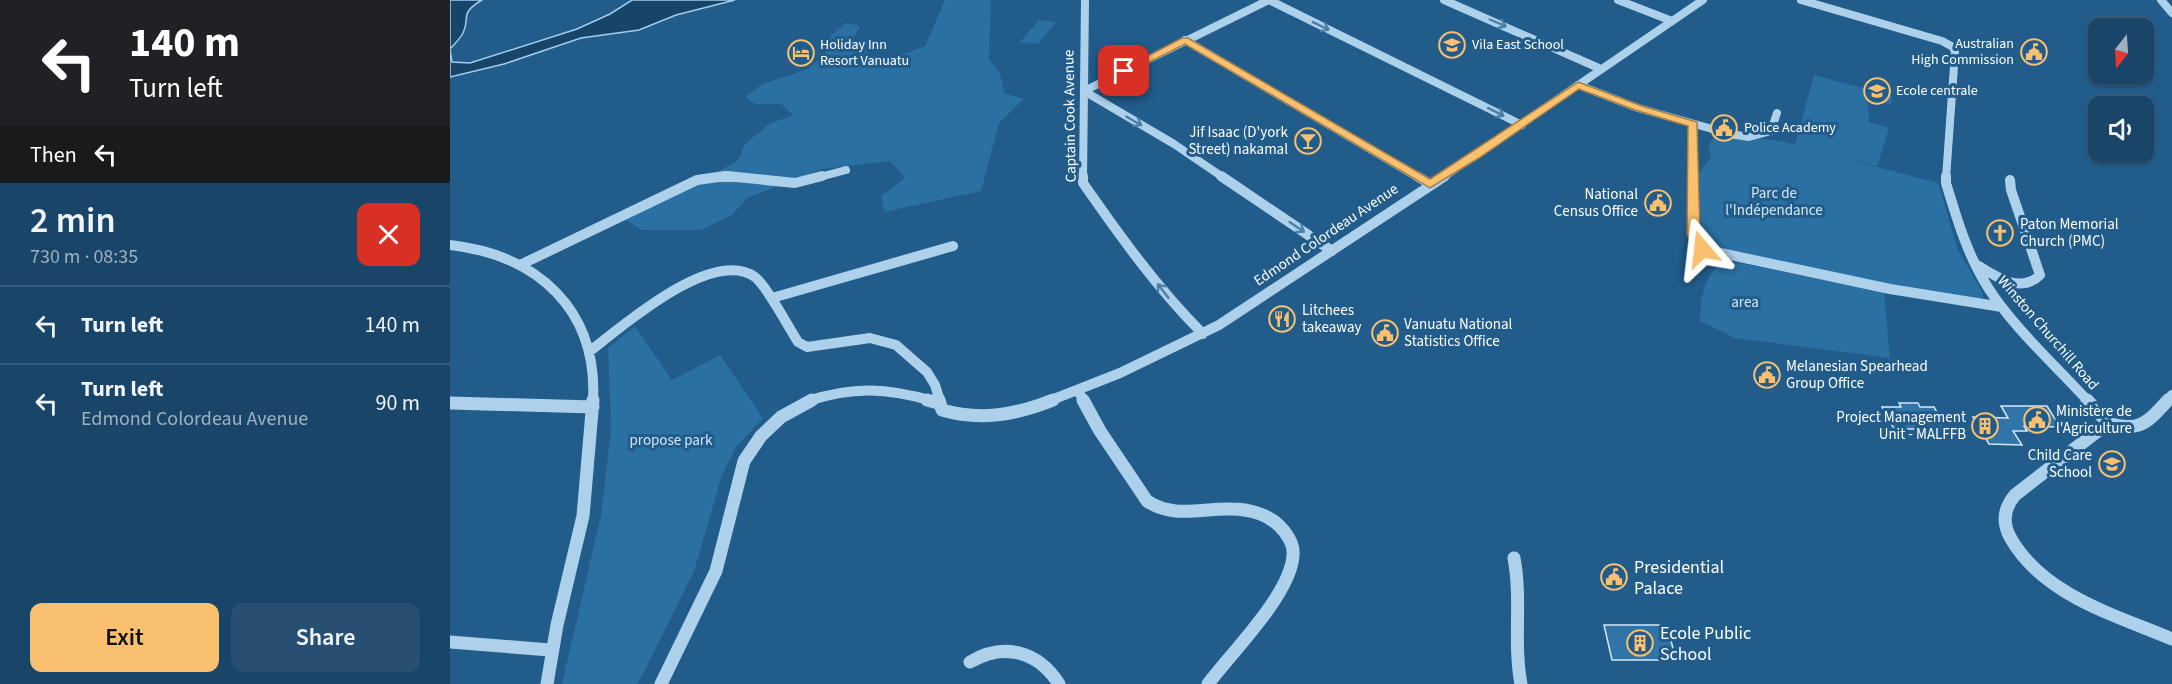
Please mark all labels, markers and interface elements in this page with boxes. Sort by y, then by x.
text: 140 m [129,13,240,73]
one-way arrow [1488,18,1507,29]
north arrow [2088,18,2154,84]
map controls [2088,18,2154,162]
one-way arrow [1312,20,1330,32]
icon: left [30,24,108,102]
school or university icon: Vila East School [1437,30,1467,60]
place label: Australian High Commission [1911,34,2014,70]
place label: Holiday Inn Resort Vanuatu [820,35,909,71]
place label: Vila East School [1472,35,1564,55]
public building icon: Australian High Commission [2019,37,2049,67]
hotel icon: Holiday Inn Resort Vanuatu [786,38,816,68]
pin [1098,45,1149,96]
street label: Captain Cook Avenue [1058,49,1082,183]
icon: arrive [1107,54,1140,87]
text: Turn left [129,69,223,108]
school or university icon: Ecole centrale [1862,76,1892,106]
place label: Ecole centrale [1896,81,1978,101]
button: sound [2088,96,2154,162]
one-way arrow [1487,106,1505,118]
public building icon: Police Academy [1709,113,1739,143]
one-way arrow [1125,115,1142,127]
place label: Police Academy [1744,118,1836,138]
place label: Jif Isaac (D'york Street) nakamal [1188,122,1289,160]
bar icon: Jif Isaac (D'york Street) nakamal [1293,126,1323,156]
icon: left [89,138,122,171]
text: Then [30,139,77,171]
street label: Edmond Colordeau Avenue [1249,179,1403,291]
park label: Parc de l'Indépendance [1725,183,1823,221]
place label: National Census Office [1554,184,1638,222]
public building icon: National Census Office [1643,188,1673,218]
text: 2 min [30,195,116,246]
button: close [357,203,420,266]
place label: Paton Memorial Church (PMC) [2020,214,2119,252]
position arrow [1670,217,1734,281]
church icon: Paton Memorial Church (PMC) [1985,218,2015,248]
one-way arrow [1289,221,1306,234]
text: 730 m · 08:35 [30,243,138,271]
street label: Winston Churchill Road [1992,271,2104,395]
one-way arrow [1157,283,1170,299]
park label: area [1731,292,1759,313]
place label: Litchees takeaway [1302,300,1361,338]
restaurant icon: Litchees takeaway [1267,304,1297,334]
icon: left [30,309,63,342]
text: Turn left [81,309,163,341]
text: 140 m [365,309,420,341]
place label: Vanuatu National Statistics Office [1404,314,1513,352]
public building icon: Vanuatu National Statistics Office [1370,318,1400,348]
place label: Melanesian Spearhead Group Office [1786,356,1928,394]
public building icon: Melanesian Spearhead Group Office [1752,360,1782,390]
text: Turn left [81,373,163,405]
icon: left [30,387,63,420]
text: 90 m [375,387,420,419]
place label: Ministère de l'Agriculture [2056,401,2132,439]
text: Edmond Colordeau Avenue [81,405,308,433]
public building icon: Ministère de l'Agriculture [2022,405,2052,435]
place label: Project Management Unit - MALFFB [1836,407,1966,445]
building icon: Project Management Unit - MALFFB [1970,411,2000,441]
park label: propose park [630,430,713,451]
place label: Child Care School [2028,445,2092,483]
school or university icon: Child Care School [2097,449,2127,479]
place label: Presidential Palace [1634,555,1724,601]
public building icon: Presidential Palace [1599,562,1629,592]
button: Exit [30,603,219,672]
button: Share [231,603,420,672]
place label: Ecole Public School [1660,621,1751,667]
building icon: Ecole Public School [1625,628,1655,658]

